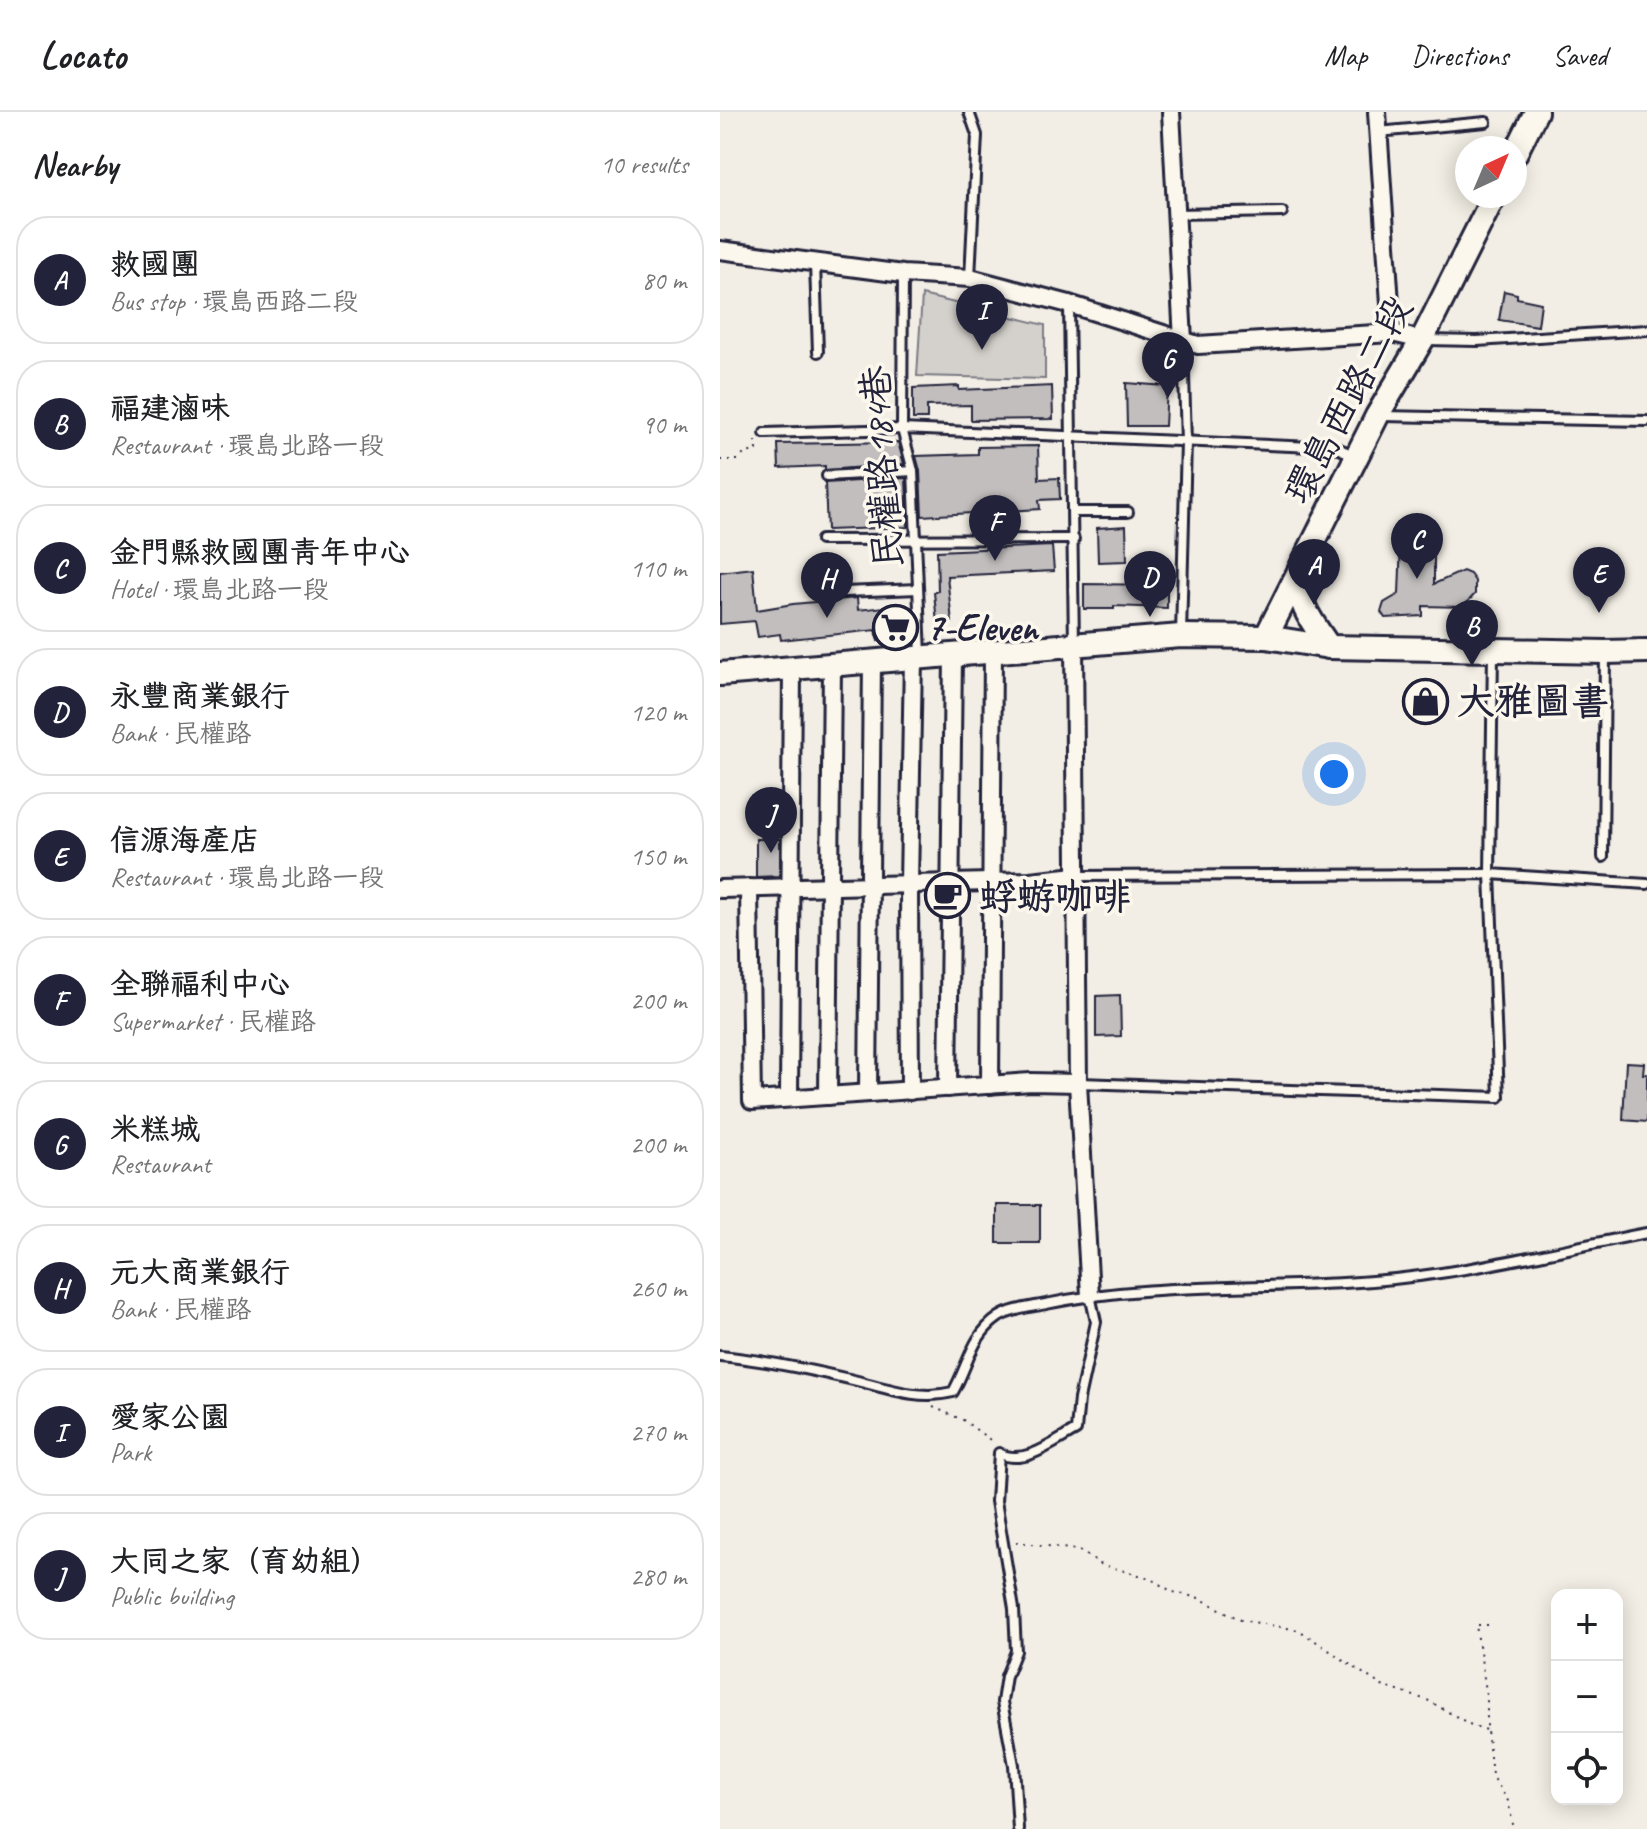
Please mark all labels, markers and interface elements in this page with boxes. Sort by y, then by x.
text: Locato [40,32,126,79]
text: Map [1324,38,1367,73]
text: Directions [1411,38,1509,73]
text: Saved [1553,38,1607,73]
north arrow [1455,136,1527,208]
text: Nearby [32,143,118,186]
text: 10 results [600,148,688,181]
text: 救國團 [110,245,200,283]
text: A [53,264,67,297]
text: 80 m [642,264,686,297]
pin: I [956,284,1008,350]
text: Bus stop · 環島西路二段 [110,285,358,318]
street label: 環島西路二段 [1274,288,1422,512]
pin: G [1142,332,1194,398]
street label: 民權路184巷 [851,364,913,570]
text: 福建滷味 [110,389,230,427]
text: B [53,408,67,441]
text: 90 m [642,408,686,441]
text: Restaurant · 環島北路一段 [110,429,384,462]
pin: F [969,495,1021,561]
pin: C [1391,513,1443,579]
text: 金門縣救國團青年中心 [110,533,410,571]
pin: A [1288,539,1340,605]
pin: E [1573,547,1625,613]
pin: D [1124,551,1176,617]
text: C [54,552,66,585]
text: 110 m [630,552,686,585]
pin: H [801,552,853,618]
text: Hotel · 環島北路一段 [110,573,329,606]
pin: B [1446,600,1498,666]
supermarket icon: 7-Eleven [871,603,919,651]
place label: 7-Eleven [926,604,1040,651]
text: 永豐商業銀行 [110,677,290,715]
shop icon: 大雅圖書 [1402,677,1450,725]
place label: 大雅圖書 [1457,678,1609,725]
text: D [52,696,68,729]
text: 120 m [630,696,686,729]
text: Bank · 民權路 [110,717,252,750]
your location [1314,754,1354,794]
pin: J [745,787,797,853]
text: 信源海產店 [110,821,260,859]
text: E [53,840,67,873]
text: 150 m [630,840,686,873]
text: Restaurant · 環島北路一段 [110,861,384,894]
cafe icon: 蜉蝣咖啡 [924,872,972,920]
place label: 蜉蝣咖啡 [979,873,1131,920]
text: 全聯福利中心 [110,965,290,1003]
text: F [54,984,66,1017]
text: 200 m [630,984,686,1017]
text: Supermarket · 民權路 [110,1005,316,1038]
text: 米糕城 [110,1110,200,1148]
text: G [54,1128,66,1161]
text: 200 m [630,1128,686,1161]
text: Restaurant [110,1148,211,1181]
text: 元大商業銀行 [110,1253,290,1291]
text: H [53,1272,67,1305]
text: 260 m [630,1272,686,1305]
text: Bank · 民權路 [110,1293,252,1326]
text: 愛家公園 [110,1398,230,1436]
text: I [55,1416,65,1449]
text: 270 m [630,1416,686,1449]
text: Park [110,1436,151,1469]
text: 大同之家（育幼組） [110,1542,380,1580]
text: J [56,1560,64,1593]
text: 280 m [630,1560,686,1593]
text: Public building [110,1580,233,1613]
map controls [1551,1589,1623,1805]
button: + [1551,1589,1623,1661]
button: − [1551,1661,1623,1733]
button: locate [1551,1733,1623,1805]

